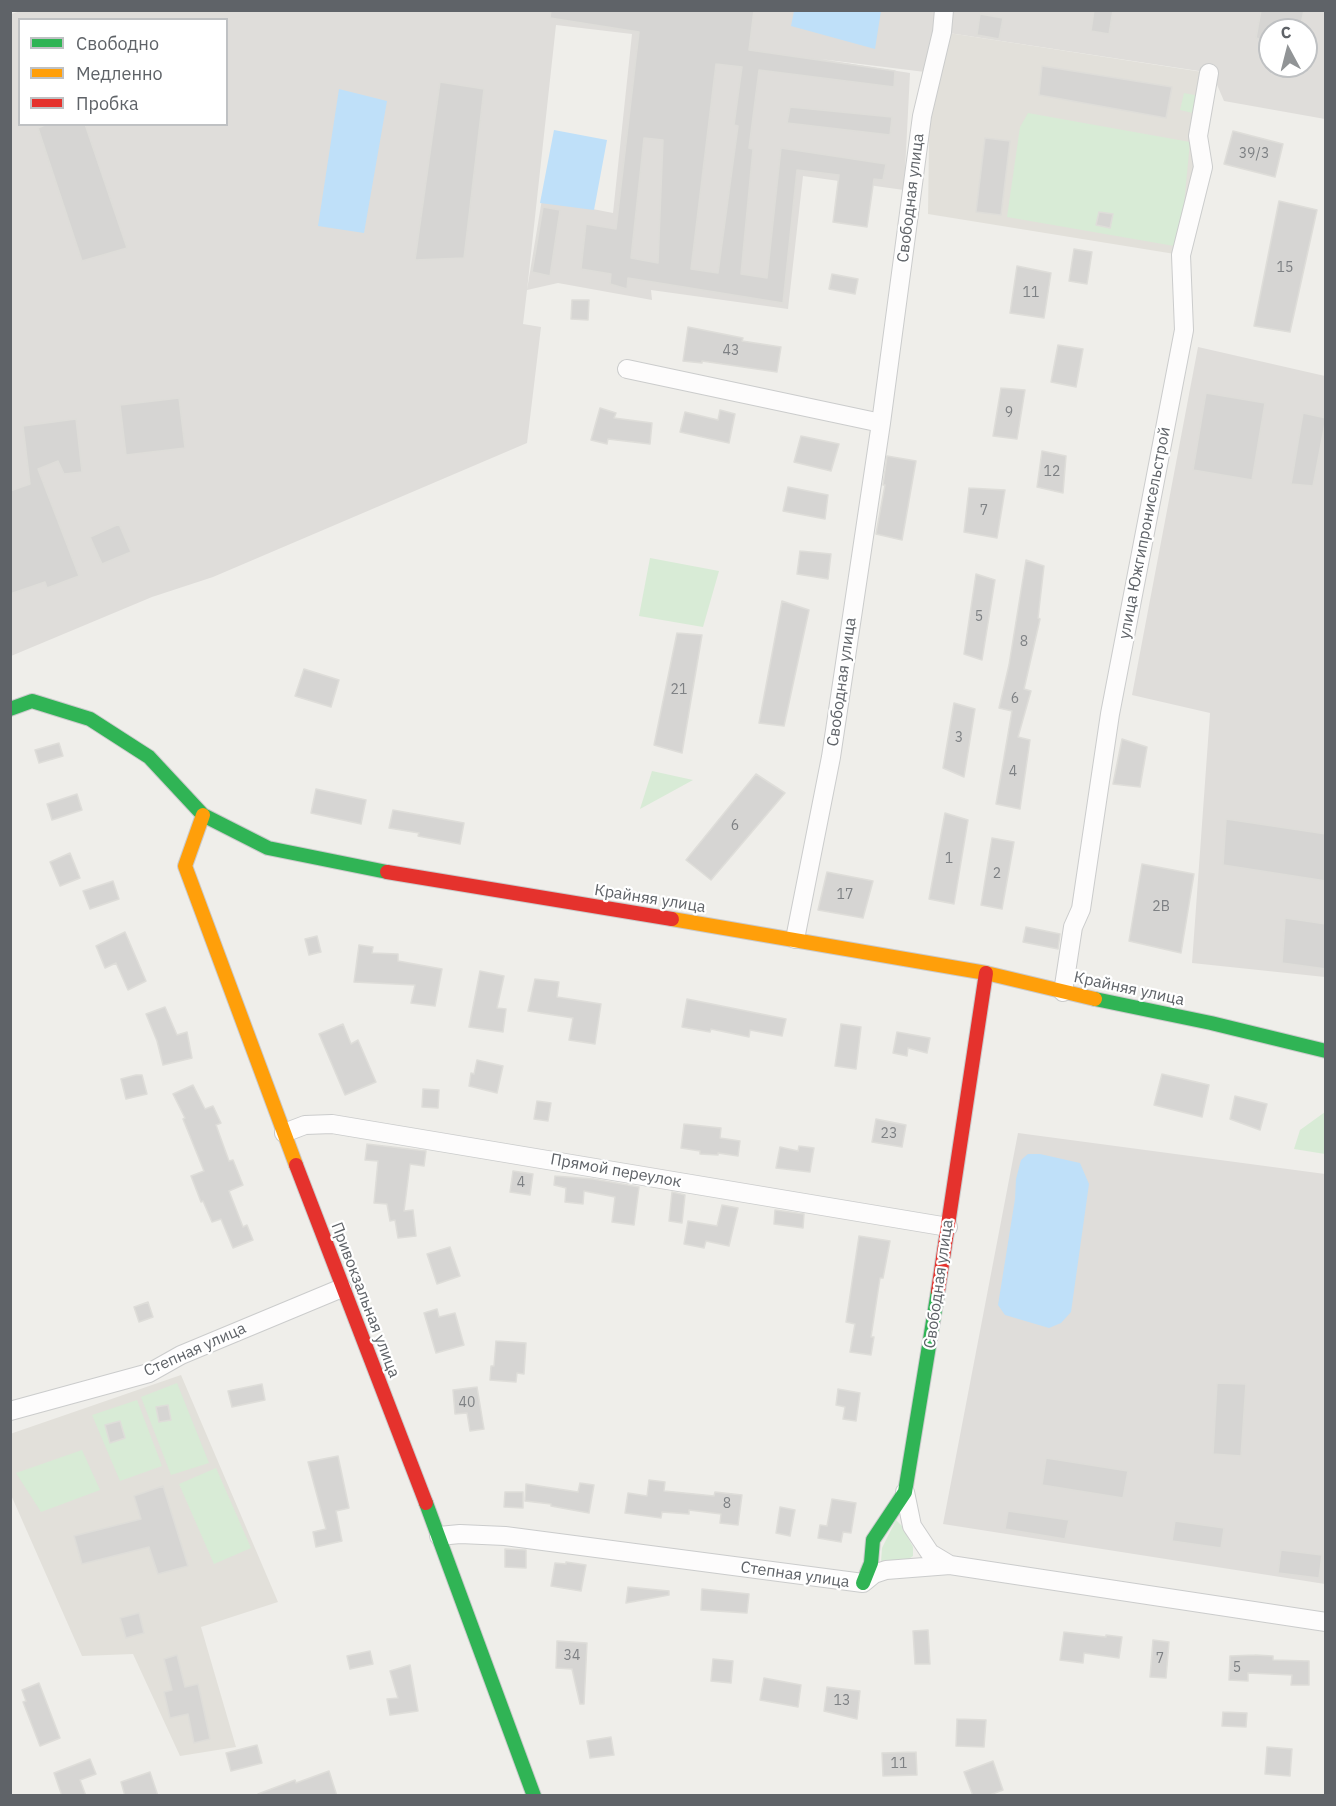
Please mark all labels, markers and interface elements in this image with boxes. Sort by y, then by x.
legend [18,18,228,126]
north arrow [1258,18,1318,78]
text: С [1280,22,1292,43]
text: Свободно [76,32,159,55]
text: Медленно [76,62,163,85]
text: Пробка [76,92,139,115]
street label: Свободная улица [894,132,928,264]
house number: 39/3 [1239,146,1269,162]
house number: 15 [1277,260,1293,276]
house number: 11 [1023,285,1039,301]
house number: 43 [723,343,739,359]
house number: 9 [1005,405,1013,421]
street label: улица Южгипронисельстрой [1115,425,1175,641]
house number: 12 [1044,464,1060,480]
house number: 7 [980,503,988,519]
house number: 5 [975,609,983,625]
street label: Свободная улица [823,616,861,748]
house number: 8 [1020,634,1028,650]
house number: 21 [671,682,687,698]
house number: 6 [1011,691,1019,707]
house number: 3 [955,730,963,746]
house number: 4 [1009,764,1017,780]
house number: 6 [731,818,739,834]
house number: 1 [945,851,953,867]
house number: 2 [993,866,1001,882]
street label: Крайняя улица [593,881,707,917]
house number: 17 [837,887,853,903]
house number: 2В [1152,899,1170,915]
street label: Крайняя улица [1072,968,1186,1010]
house number: 23 [881,1126,897,1142]
street label: Прямой переулок [549,1150,683,1192]
house number: 4 [517,1175,525,1191]
street label: Свободная улица [920,1218,958,1350]
street label: Привокзальная улица [326,1220,404,1380]
street label: Степная улица [141,1319,249,1381]
house number: 40 [459,1395,475,1411]
house number: 8 [723,1496,731,1512]
street label: Степная улица [739,1558,851,1592]
house number: 34 [564,1648,580,1664]
house number: 7 [1156,1651,1164,1667]
house number: 5 [1233,1660,1241,1676]
house number: 13 [834,1693,850,1709]
house number: 11 [891,1756,907,1772]

